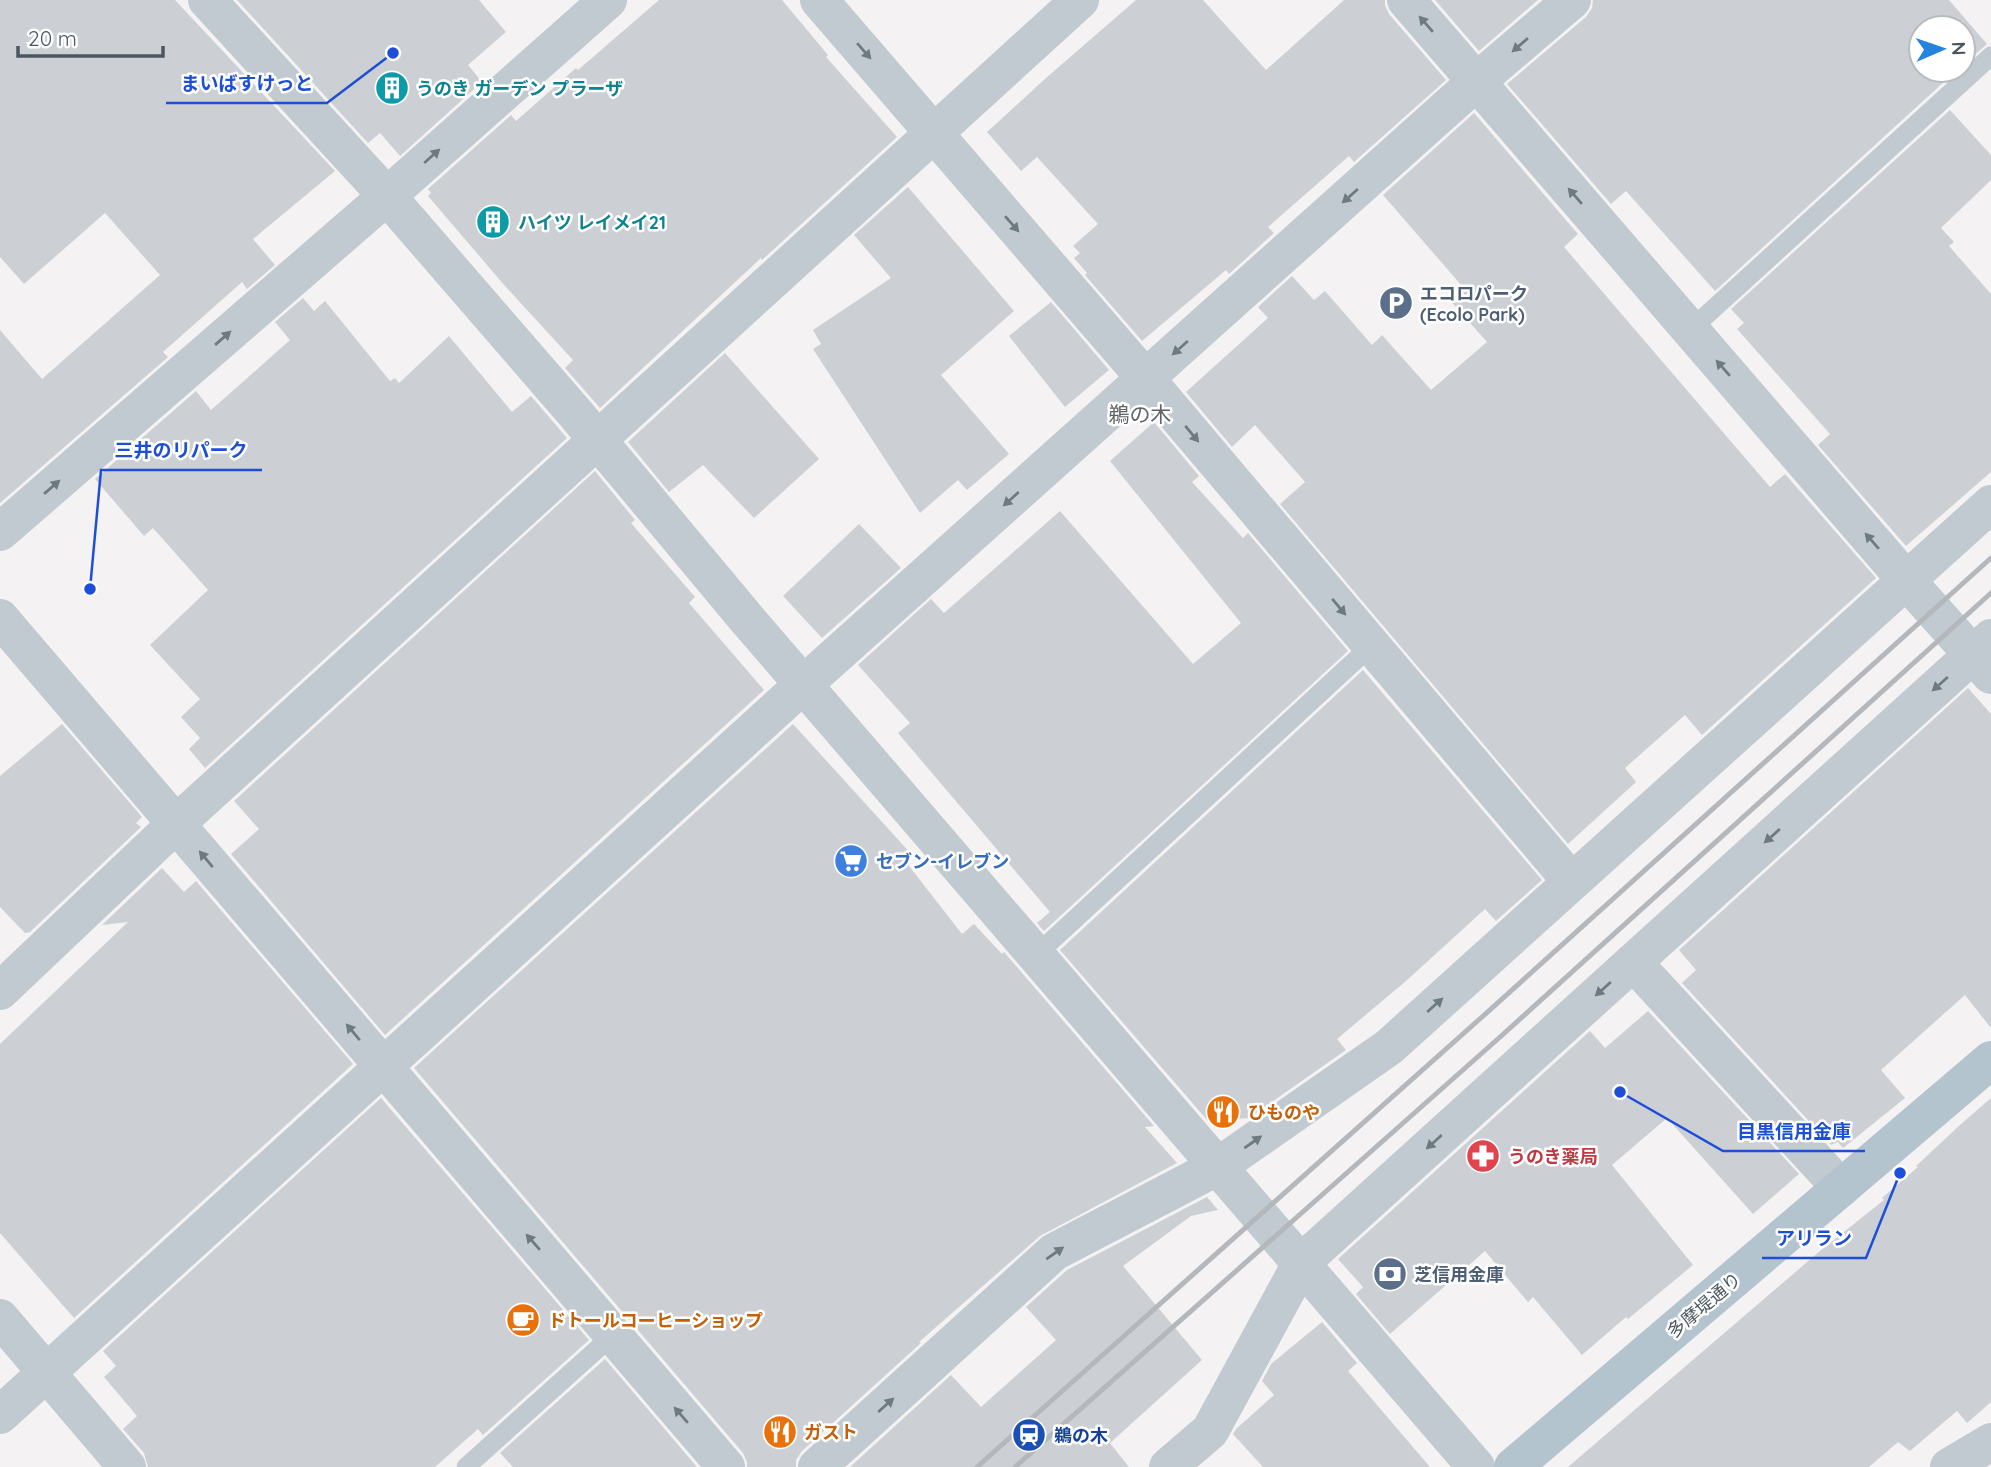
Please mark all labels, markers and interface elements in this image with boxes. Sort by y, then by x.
scale bar [18,14,163,58]
north arrow [1907,14,1977,84]
one-way arrow [1419,15,1434,32]
text: 20 m [28,25,77,51]
one-way arrow [1511,37,1529,53]
text: N [1947,41,1971,56]
one-way arrow [855,43,871,60]
callout: まいばすけっと [166,63,327,103]
building icon: うのき ガーデン プラーザ [373,69,411,107]
text: まいばすけっと [180,71,314,95]
place label: うのき ガーデン プラーザ [416,77,623,100]
one-way arrow [423,148,441,164]
one-way arrow [1567,187,1583,205]
one-way arrow [1341,188,1359,204]
building icon: ハイツ レイメイ21 [474,203,512,241]
place label: ハイツ レイメイ21 [518,211,666,234]
one-way arrow [1004,215,1019,232]
place label: エコロパーク (Ecolo Park) [1420,282,1528,326]
parking icon: エコロパーク (Ecolo Park) [1377,284,1415,322]
one-way arrow [215,331,232,346]
one-way arrow [1172,339,1189,355]
one-way arrow [1716,360,1731,377]
district label: 鵜の木 [1109,401,1172,427]
one-way arrow [1184,425,1199,442]
callout: 三井のリパーク [101,430,262,470]
text: 三井のリパーク [114,438,248,462]
one-way arrow [43,480,60,495]
one-way arrow [1003,491,1020,507]
one-way arrow [1865,532,1880,549]
one-way arrow [1331,598,1347,616]
one-way arrow [1932,675,1949,691]
one-way arrow [1763,828,1781,844]
supermarket icon: セブン-イレブン [832,842,870,880]
place label: セブン-イレブン [876,850,1009,873]
one-way arrow [199,851,214,868]
one-way arrow [1594,981,1612,997]
one-way arrow [1426,998,1443,1014]
one-way arrow [346,1024,361,1041]
restaurant icon: ひものや [1204,1093,1242,1131]
place label: ひものや [1248,1101,1320,1124]
callout: 目黒信用金庫 [1723,1111,1865,1151]
text: 目黒信用金庫 [1737,1119,1851,1143]
one-way arrow [1426,1134,1443,1149]
one-way arrow [1244,1135,1262,1149]
pharmacy icon: うのき薬局 [1464,1137,1502,1175]
place label: うのき薬局 [1508,1145,1597,1168]
callout: アリラン [1762,1218,1866,1258]
text: アリラン [1776,1226,1852,1250]
one-way arrow [526,1234,541,1251]
one-way arrow [1046,1246,1064,1260]
bank icon: 芝信用金庫 [1371,1255,1409,1293]
place label: 芝信用金庫 [1414,1263,1504,1286]
street label: 多摩堤通り [1662,1267,1746,1343]
cafe icon: ドトールコーヒーショップ [504,1301,542,1339]
place label: ドトールコーヒーショップ [548,1309,763,1332]
one-way arrow [877,1397,894,1413]
one-way arrow [673,1406,689,1424]
restaurant icon: ガスト [761,1413,799,1451]
station icon: 鵜の木 [1010,1416,1048,1454]
place label: ガスト [804,1421,858,1444]
place label: 鵜の木 [1054,1424,1108,1447]

